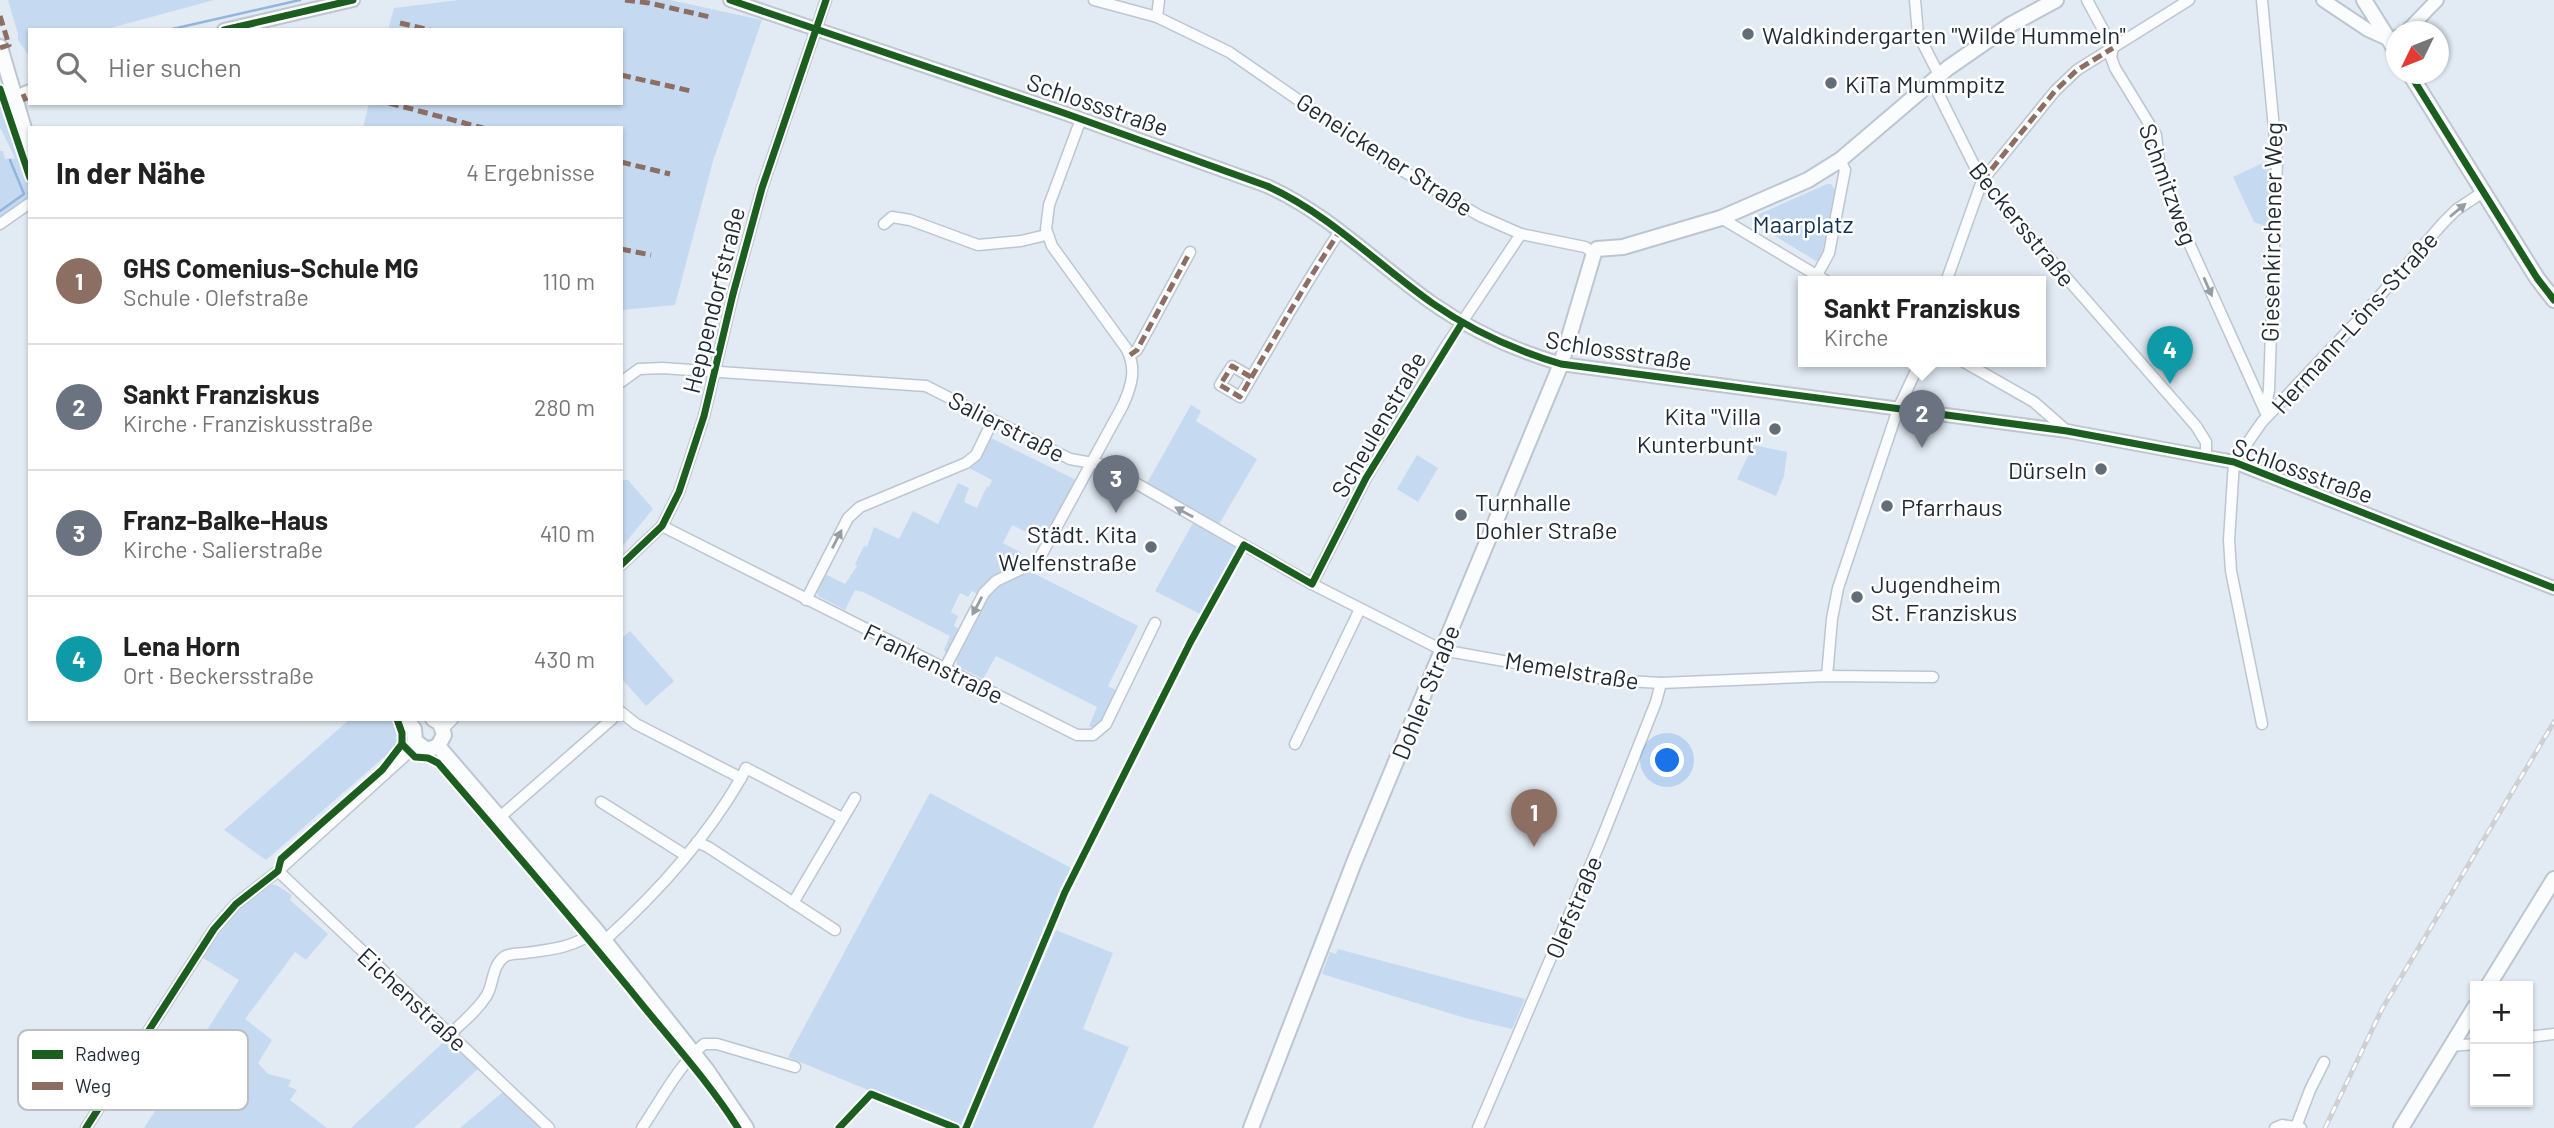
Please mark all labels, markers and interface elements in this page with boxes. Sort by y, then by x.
place label: Waldkindergarten "Wilde Hummeln" [1762,20,2126,49]
north arrow [2386,21,2449,84]
marker: Waldkindergarten "Wilde Hummeln" [1740,26,1756,42]
search box [28,28,623,105]
icon: search [52,48,90,86]
text: Hier suchen [108,51,242,82]
street label: Schlossstraße [1023,66,1173,142]
place label: KiTa Mummpitz [1845,69,2005,98]
marker: KiTa Mummpitz [1823,75,1839,91]
street label: Geneickener Straße [1291,86,1479,222]
street label: Schmitzweg [2134,119,2204,249]
street label: Giesenkirchener Weg [2255,122,2287,342]
text: In der Nähe [56,154,206,190]
street label: Beckersstraße [1964,156,2082,292]
text: 4 Ergebnisse [466,158,595,186]
one-way arrow [2449,203,2466,218]
street label: Heppendorfstraße [676,204,750,396]
park label: Maarplatz [1753,209,1853,238]
street label: Hermann-Löns-Straße [2265,225,2443,419]
text: GHS Comenius-Schule MG [123,252,419,283]
text: 1 [75,267,83,295]
text: 110 m [542,267,595,295]
popup [1798,276,2046,367]
one-way arrow [2203,277,2214,298]
text: Schule · Olefstraße [123,283,309,311]
text: Sankt Franziskus [1824,292,2020,323]
text: Kirche [1824,323,1888,351]
street label: Schlossstraße [1544,324,1694,376]
pin: 4 [2147,326,2193,384]
street label: Scheulenstraße [1325,346,1431,502]
text: Sankt Franziskus [123,378,319,409]
street label: Salierstraße [944,384,1070,468]
pin: 2 [1899,390,1945,448]
text: 2 [73,393,85,421]
text: 280 m [534,393,595,421]
place label: Kita "Villa Kunterbunt" [1637,401,1761,458]
text: Kirche · Franziskusstraße [123,409,373,437]
marker: Kita "Villa Kunterbunt" [1767,421,1783,437]
street label: Schlossstraße [2229,431,2377,509]
pin: 3 [1093,455,1139,513]
place label: Dürseln [2008,455,2087,484]
marker: Dürseln [2093,461,2109,477]
place label: Turnhalle Dohler Straße [1475,487,1618,544]
place label: Pfarrhaus [1901,492,2003,521]
marker: Pfarrhaus [1879,498,1895,514]
text: Franz-Balke-Haus [123,504,328,535]
one-way arrow [1174,506,1194,518]
marker: Turnhalle Dohler Straße [1453,507,1469,523]
text: 3 [73,519,85,547]
text: 410 m [540,519,595,547]
place label: Städt. Kita Welfenstraße [998,519,1137,576]
one-way arrow [830,529,842,549]
text: Kirche · Salierstraße [123,535,323,563]
marker: Städt. Kita Welfenstraße [1143,539,1159,555]
place label: Jugendheim St. Franziskus [1871,569,2017,626]
marker: Jugendheim St. Franziskus [1849,589,1865,605]
one-way arrow [972,596,984,616]
street label: Frankenstraße [859,617,1009,709]
street label: Dohler Straße [1385,620,1465,764]
text: Lena Horn [123,630,240,661]
text: 4 [72,645,86,673]
text: 430 m [534,645,595,673]
street label: Memelstraße [1503,645,1641,695]
text: Ort · Beckersstraße [123,661,314,689]
your location [1650,743,1684,777]
pin: 1 [1511,789,1557,847]
street label: Olefstraße [1538,851,1608,963]
street label: Eichenstraße [352,941,474,1057]
map controls [2470,981,2533,1107]
button: + [2470,981,2533,1044]
legend [18,1030,248,1110]
text: Radweg [75,1042,140,1065]
button: − [2470,1044,2533,1107]
text: Weg [75,1074,111,1097]

